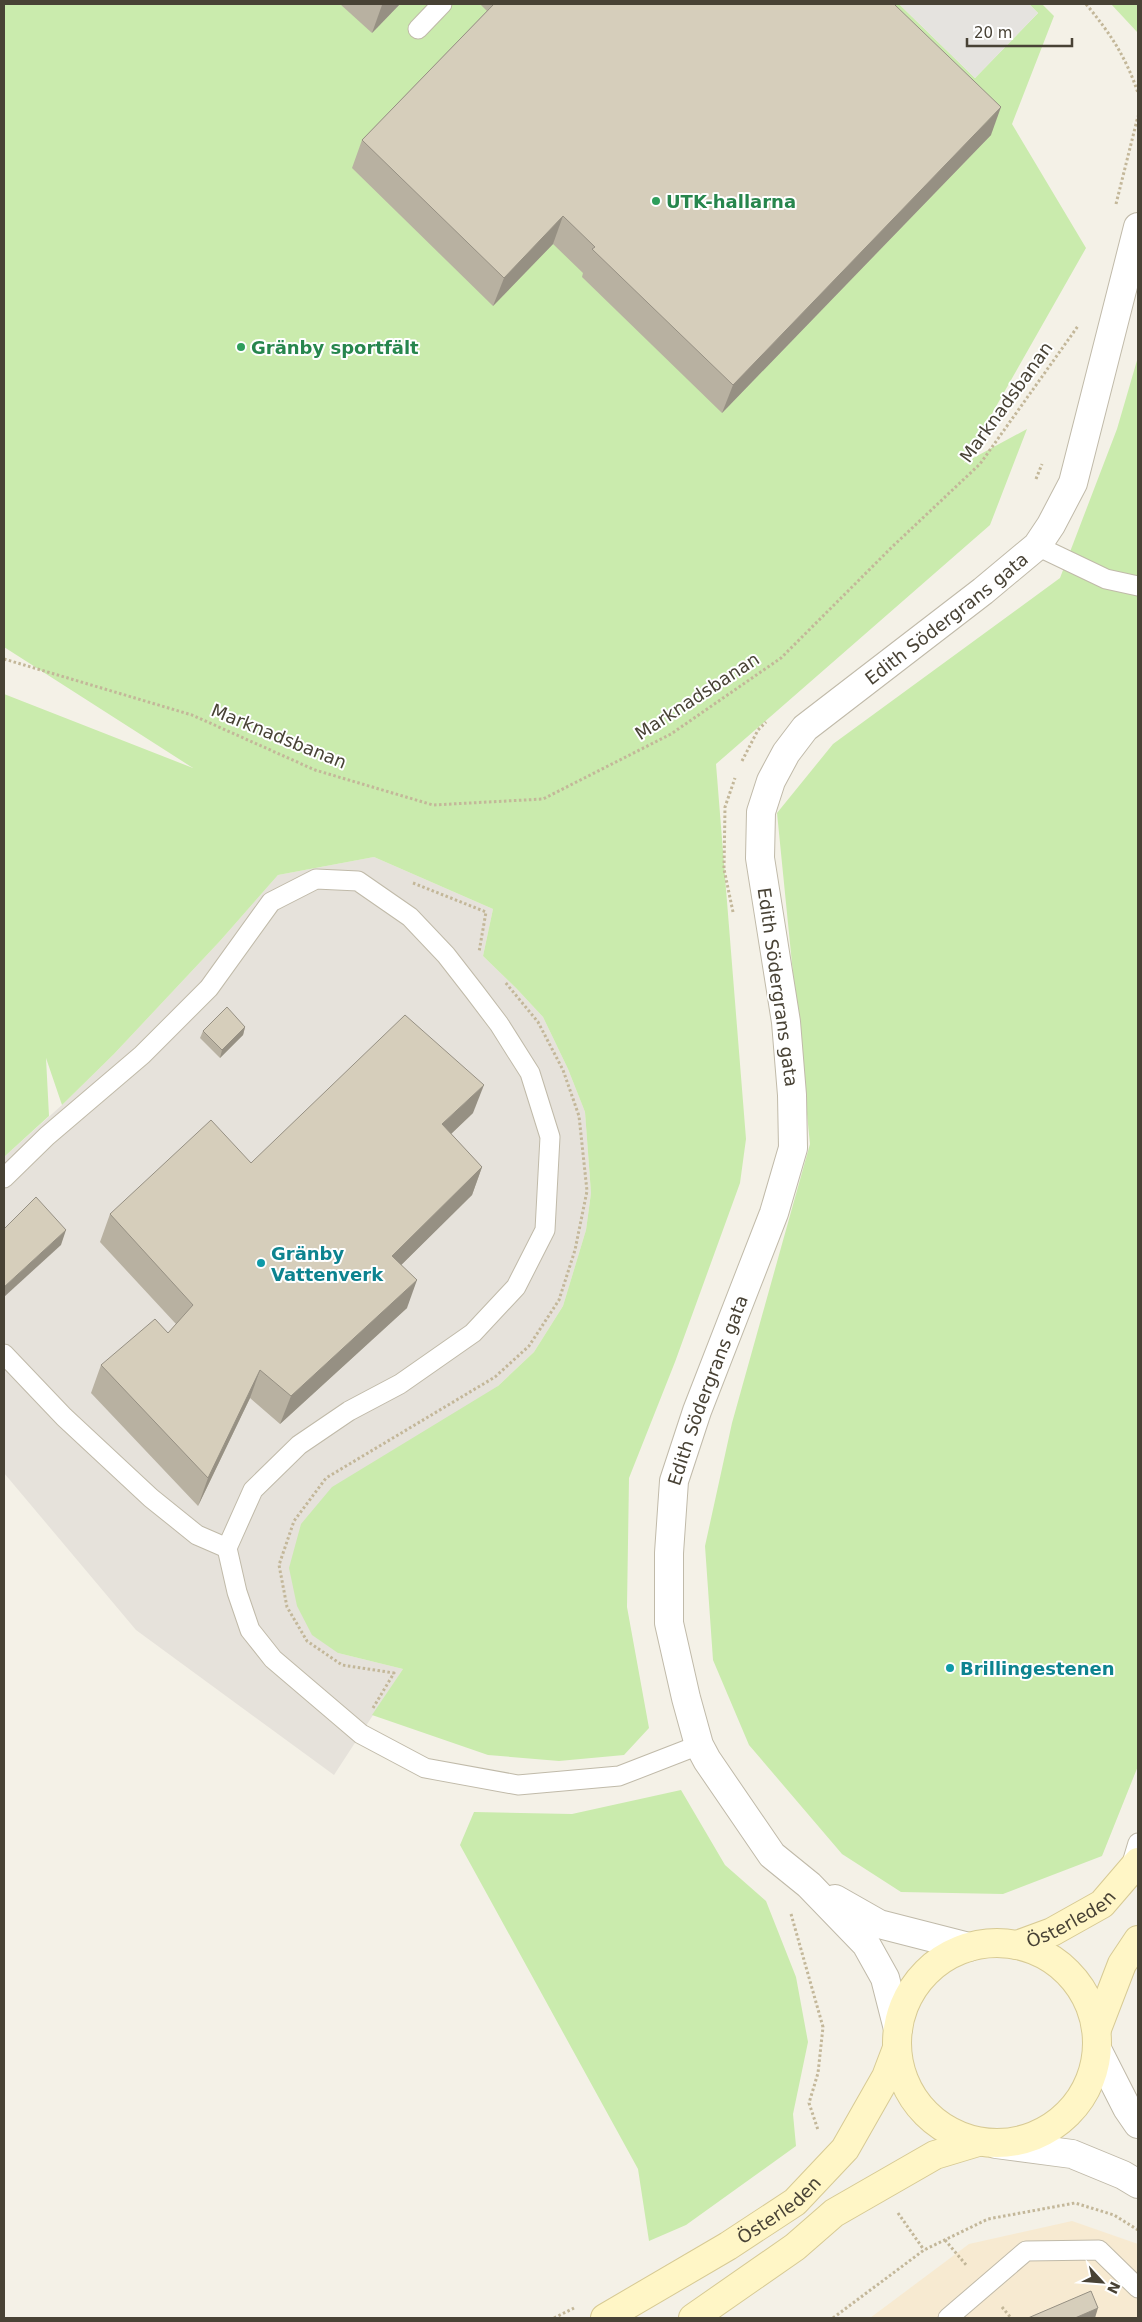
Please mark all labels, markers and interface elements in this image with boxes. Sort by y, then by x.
scale bar [967,15,1072,47]
text: 20 m [974,24,1012,42]
place label: UTK-hallarna [666,191,796,212]
marker: UTK-hallarna [650,195,662,207]
place label: Gränby sportfält [251,337,419,358]
street label: Marknadsbanan [955,338,1057,466]
marker: Gränby sportfält [235,341,247,353]
street label: Edith Södergrans gata [861,548,1032,689]
street label: Marknadsbanan [631,648,763,744]
street label: Marknadsbanan [208,699,350,773]
street label: Edith Södergrans gata [754,886,802,1088]
place label: Gränby Vattenverk [271,1243,384,1285]
marker: Gränby Vattenverk [255,1257,267,1269]
street label: Edith Södergrans gata [663,1292,752,1488]
place label: Brillingestenen [960,1658,1115,1679]
marker: Brillingestenen [944,1662,956,1674]
street label: Österleden [1023,1886,1120,1951]
street label: Österleden [733,2172,825,2248]
north arrow [1077,2257,1127,2307]
text: N [1104,2279,1123,2296]

